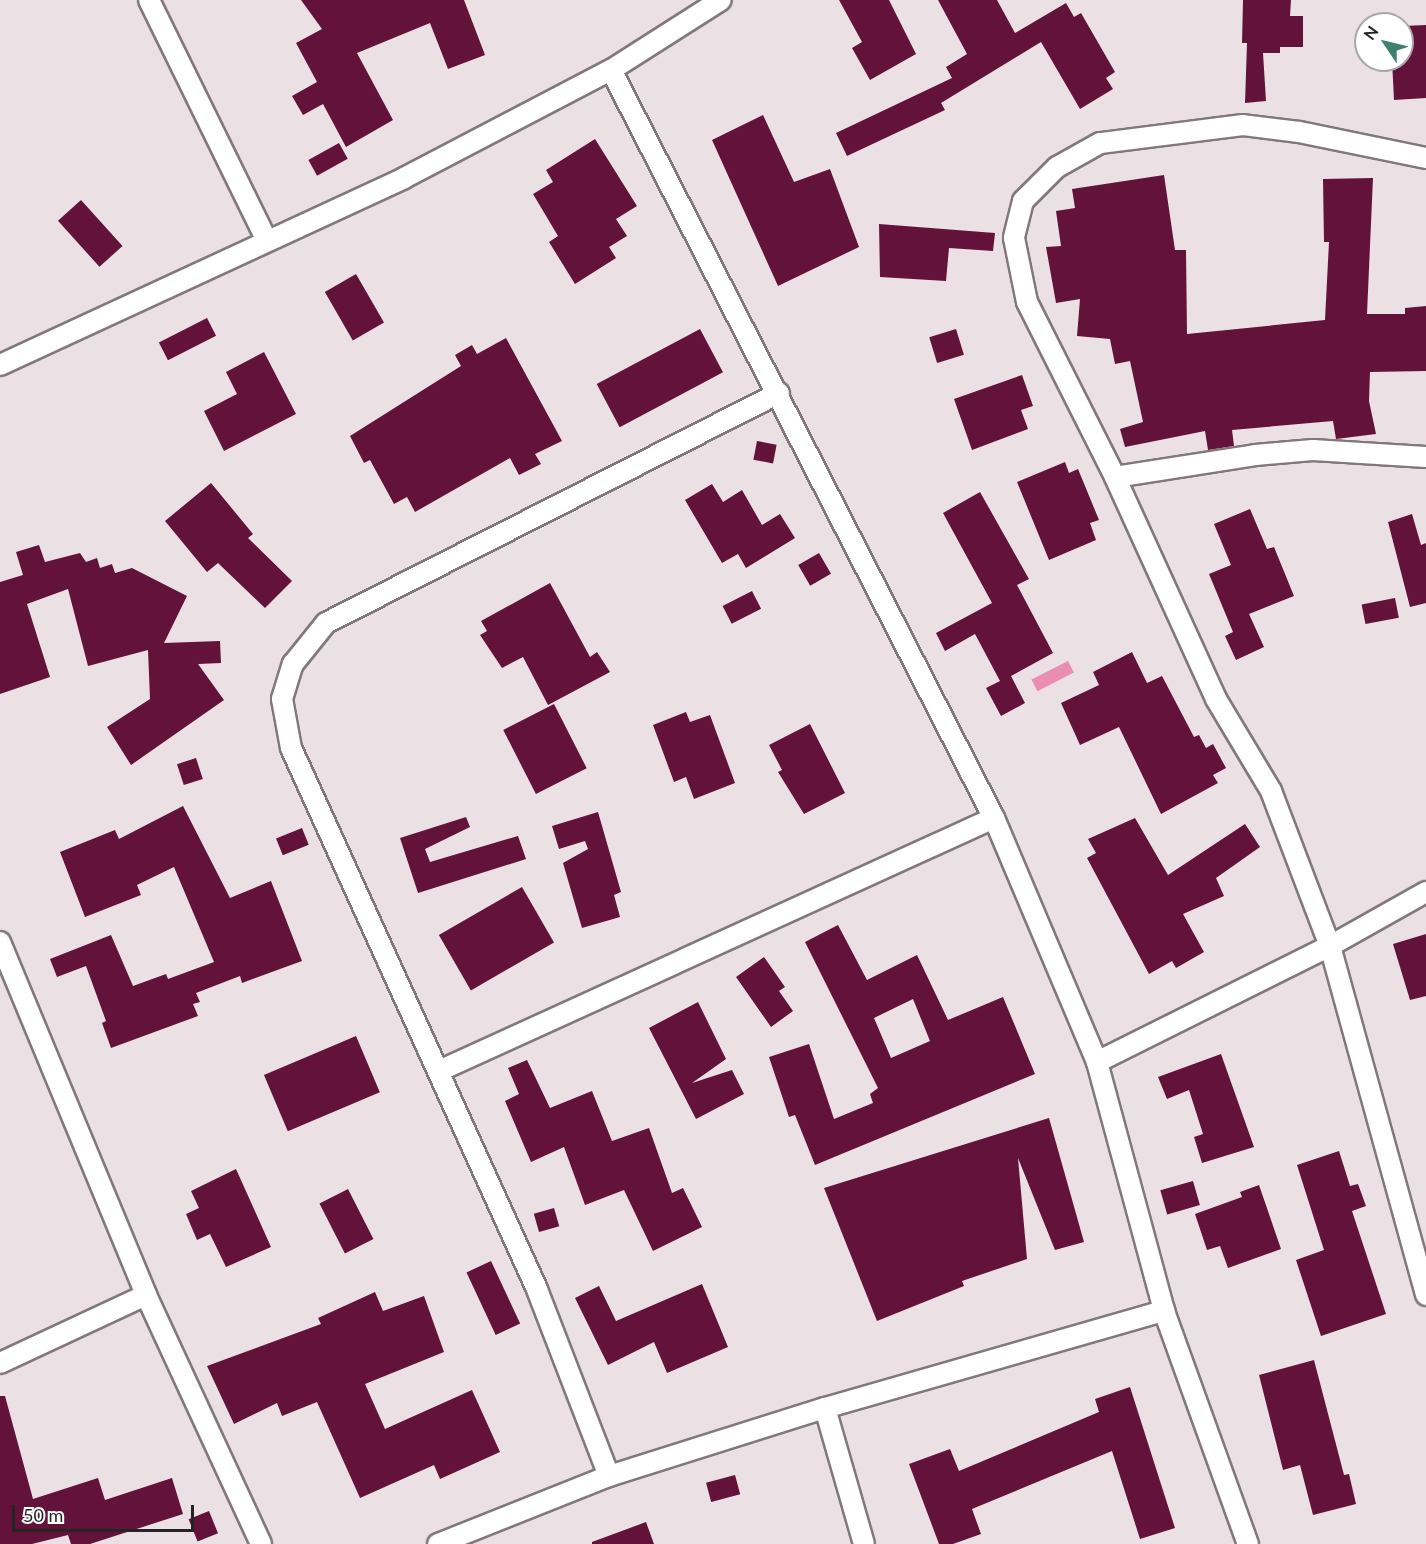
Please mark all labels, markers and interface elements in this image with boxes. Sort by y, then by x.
north arrow [1354,12,1414,72]
text: N [1359,22,1382,43]
scale bar [15,1493,196,1531]
text: 50 m [23,1504,63,1526]

